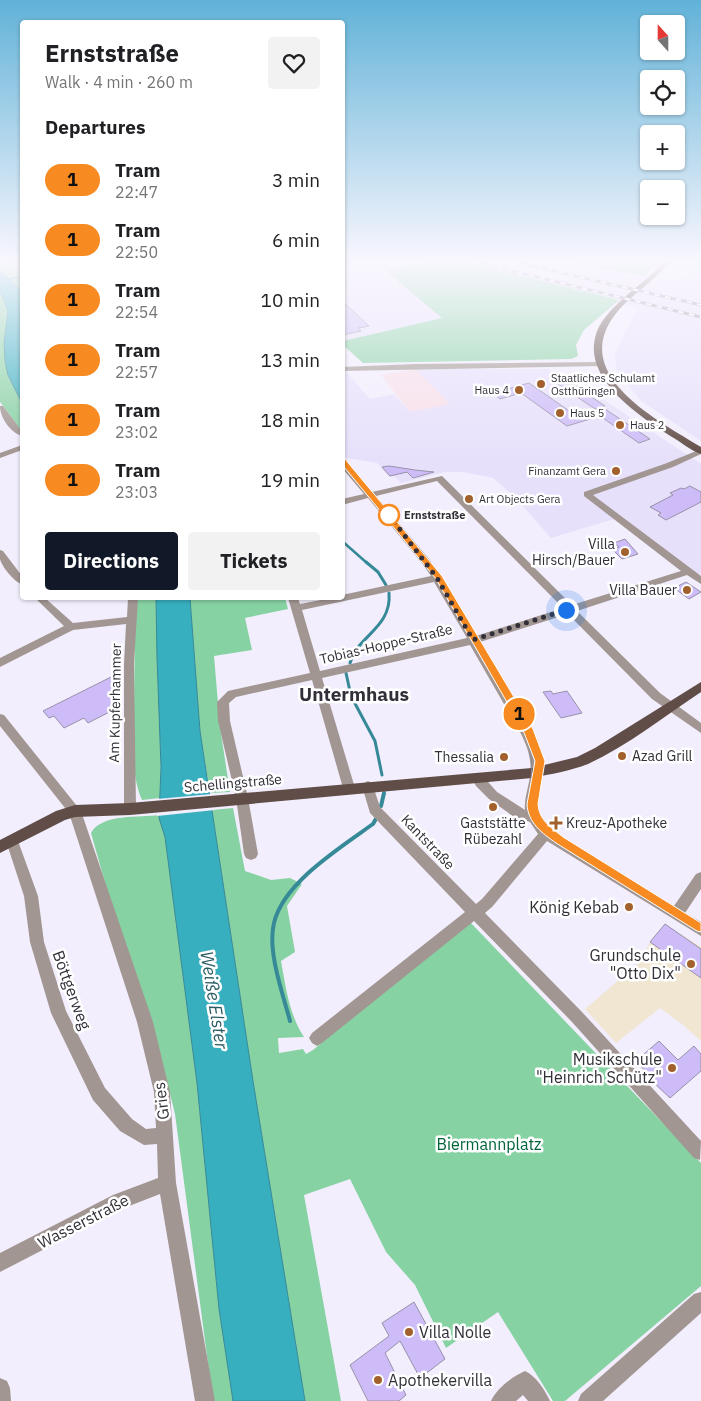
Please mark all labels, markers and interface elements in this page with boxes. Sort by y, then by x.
north arrow [640,15,685,60]
map controls [640,15,685,225]
text: Ernststraße [45,37,179,69]
button: heart [268,37,320,89]
button: locate [640,70,685,115]
text: Walk · 4 min · 260 m [45,72,193,92]
text: Departures [45,115,145,139]
button: + [640,125,685,170]
text: Tram [115,158,160,182]
text: 1 [67,168,78,191]
text: 3 min [272,168,320,192]
button: − [640,180,685,225]
text: 22:47 [115,182,158,202]
text: Tram [115,218,160,242]
text: 1 [67,228,78,251]
text: 6 min [272,228,320,252]
text: 22:50 [115,242,158,262]
text: Tram [115,278,160,302]
text: 1 [67,288,78,311]
text: 10 min [261,288,320,312]
text: 22:54 [115,302,158,322]
text: Tram [115,338,160,362]
text: 1 [67,348,78,371]
text: 13 min [261,348,320,372]
text: 22:57 [115,362,158,382]
place label: Staatliches Schulamt Ostthüringen [551,371,655,398]
marker: Staatliches Schulamt Ostthüringen [535,378,547,390]
place label: Haus 4 [475,383,509,397]
marker: Haus 4 [513,384,525,396]
text: Tram [115,398,160,422]
place label: Haus 5 [570,406,604,420]
marker: Haus 5 [554,407,566,419]
text: 1 [67,408,78,431]
text: 18 min [261,408,320,432]
place label: Haus 2 [630,418,664,432]
marker: Haus 2 [614,419,626,431]
text: 23:02 [115,422,158,442]
text: Tram [115,458,160,482]
place label: Finanzamt Gera [528,464,606,478]
marker: Finanzamt Gera [610,465,622,477]
text: 1 [67,468,78,491]
text: 19 min [261,468,320,492]
text: 23:03 [115,482,158,502]
place label: Art Objects Gera [479,492,561,506]
marker: Art Objects Gera [463,493,475,505]
marker: Ernststraße [378,504,400,526]
place label: Ernststraße [404,508,465,522]
button: Directions [45,532,178,590]
button: Tickets [188,532,320,590]
place label: Villa Hirsch/Bauer [532,535,616,569]
marker: Villa Hirsch/Bauer [619,546,631,558]
place label: Villa Bauer [609,581,677,599]
marker: Villa Bauer [681,584,693,596]
your location [554,598,579,623]
street label: Tobias-Hoppe-Straße [318,620,454,668]
street label: Am Kupferhammer [105,643,125,763]
district label: Untermhaus [299,682,409,706]
line badge: 1 [503,698,535,730]
text: 1 [514,702,524,725]
place label: Azad Grill [632,747,693,765]
place label: Thessalia [435,748,495,766]
marker: Azad Grill [616,750,628,762]
marker: Thessalia [498,751,510,763]
street label: Schellingstraße [183,770,283,796]
marker: Gaststätte Rübezahl [487,801,499,813]
street label: Kantstraße [397,811,459,874]
place label: Gaststätte Rübezahl [460,814,526,848]
place label: Kreuz-Apotheke [566,814,668,832]
marker: Kreuz-Apotheke [550,817,562,829]
place label: König Kebab [529,897,619,917]
marker: König Kebab [623,901,635,913]
place label: Grundschule "Otto Dix" [589,945,681,983]
street label: Böttgerweg [48,948,96,1033]
water label: Weiße Elster [195,949,234,1051]
marker: Grundschule "Otto Dix" [685,958,697,970]
place label: Musikschule "Heinrich Schütz" [536,1049,662,1087]
marker: Musikschule "Heinrich Schütz" [666,1062,678,1074]
street label: Gries [149,1081,173,1121]
park label: Biermannplatz [436,1134,542,1154]
street label: Wasserstraße [34,1189,132,1252]
place label: Villa Nolle [419,1322,492,1342]
marker: Villa Nolle [403,1326,415,1338]
place label: Apothekervilla [388,1370,492,1390]
marker: Apothekervilla [372,1374,384,1386]

